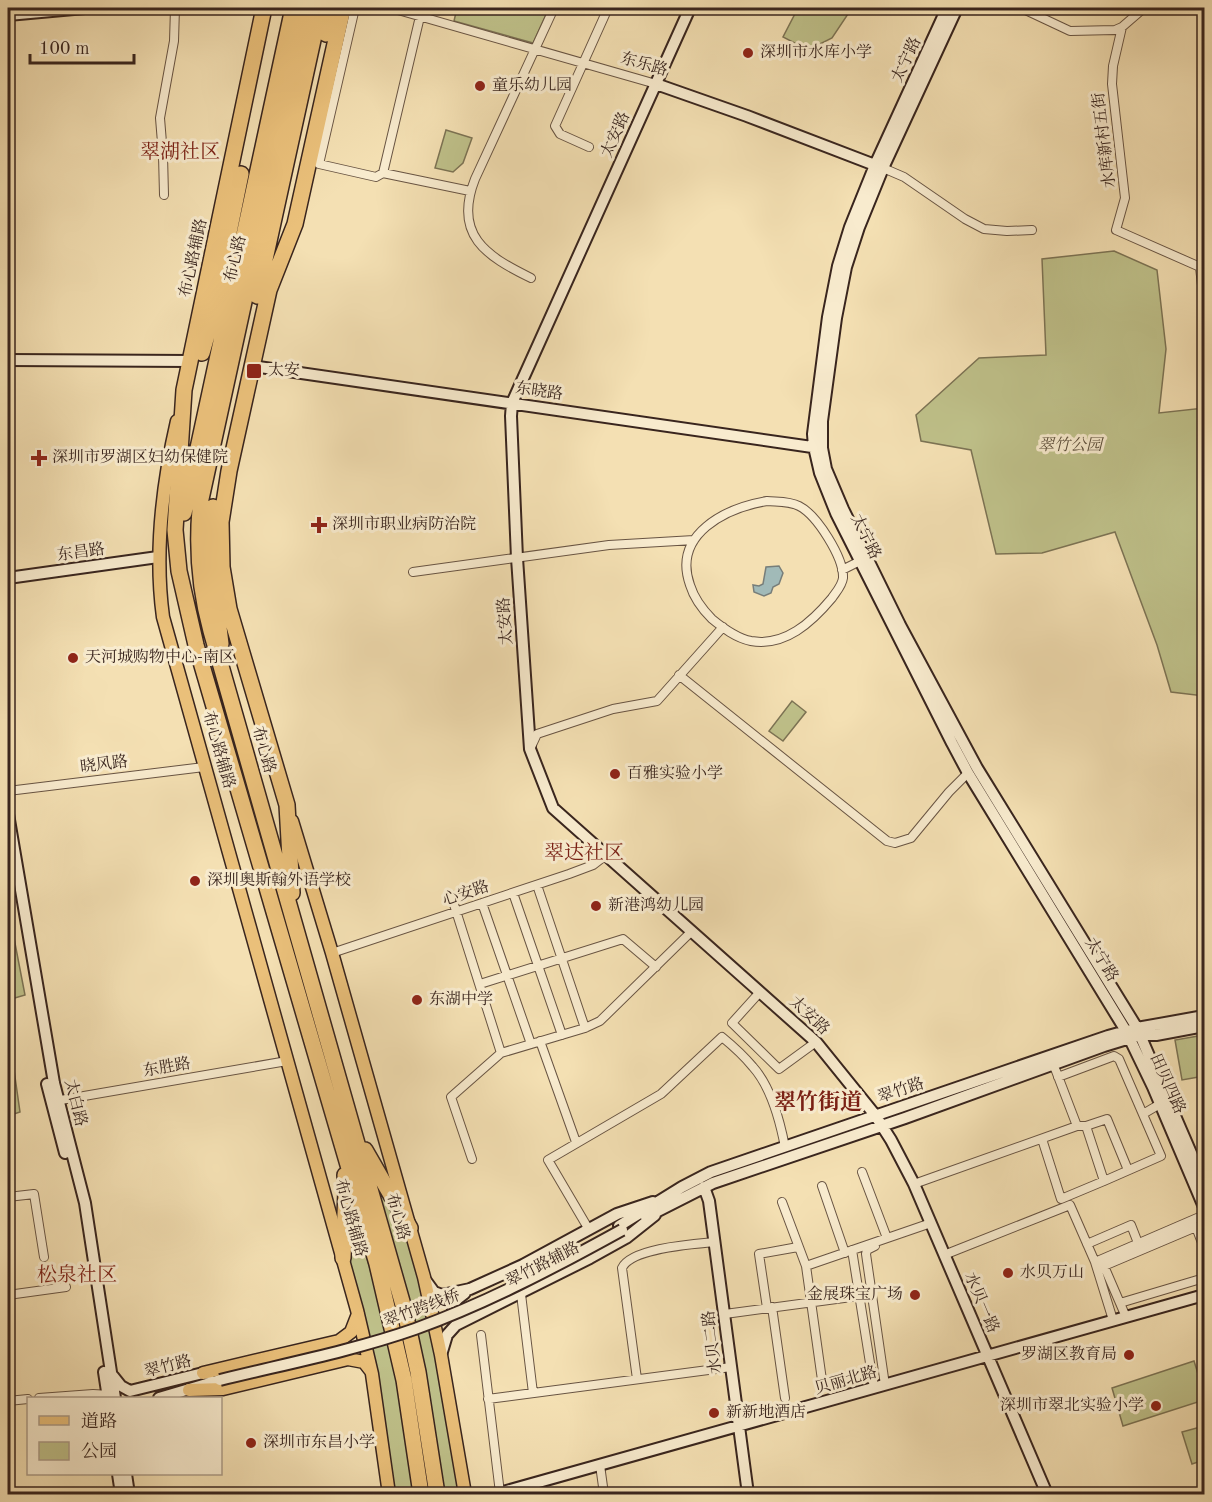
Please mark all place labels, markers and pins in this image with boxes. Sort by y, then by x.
place label: 深圳市水库小学 [760,43,872,61]
marker: 深圳市水库小学 [741,46,755,60]
place label: 童乐幼儿园 [492,76,572,94]
marker: 童乐幼儿园 [473,79,487,93]
place label: 太安 [268,361,300,379]
marker: 太安 [245,362,263,380]
place label: 深圳市罗湖区妇幼保健院 [52,448,228,466]
marker: 深圳市罗湖区妇幼保健院 [30,449,48,467]
place label: 深圳市职业病防治院 [332,515,476,533]
marker: 深圳市职业病防治院 [310,516,328,534]
place label: 天河城购物中心-南区 [85,648,235,666]
marker: 天河城购物中心-南区 [66,651,80,665]
place label: 百雅实验小学 [627,764,723,782]
marker: 百雅实验小学 [608,767,622,781]
place label: 深圳奥斯翰外语学校 [207,871,351,889]
marker: 深圳奥斯翰外语学校 [188,874,202,888]
place label: 新港鸿幼儿园 [608,896,704,914]
marker: 新港鸿幼儿园 [589,899,603,913]
place label: 东湖中学 [429,990,493,1008]
marker: 东湖中学 [410,993,424,1007]
place label: 水贝万山 [1020,1263,1084,1281]
marker: 水贝万山 [1001,1266,1015,1280]
place label: 金展珠宝广场 [807,1285,903,1303]
marker: 金展珠宝广场 [908,1288,922,1302]
place label: 罗湖区教育局 [1021,1345,1117,1363]
marker: 罗湖区教育局 [1122,1348,1136,1362]
place label: 深圳市翠北实验小学 [1000,1396,1144,1414]
marker: 深圳市翠北实验小学 [1149,1399,1163,1413]
place label: 新新地酒店 [726,1403,806,1421]
marker: 新新地酒店 [707,1406,721,1420]
place label: 深圳市东昌小学 [263,1433,375,1451]
marker: 深圳市东昌小学 [244,1436,258,1450]

